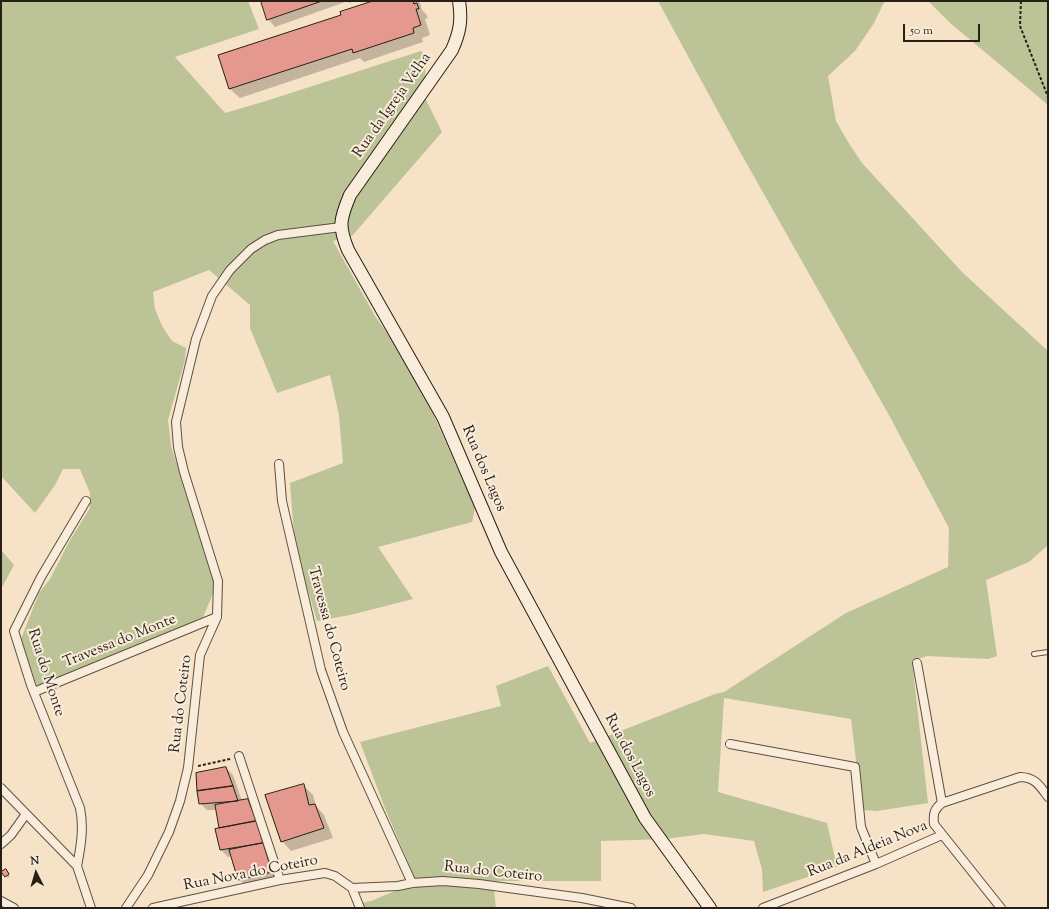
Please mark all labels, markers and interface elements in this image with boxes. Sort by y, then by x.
scale bar [905,16,982,42]
text: 50 m [910,22,933,40]
street label: Rua da Igreja Velha [350,50,436,162]
street label: Rua dos Lagos [457,423,509,515]
street label: Travessa do Coteiro [303,565,353,693]
street label: Travessa do Monte [61,611,179,673]
street label: Rua do Monte [22,627,68,719]
street label: Rua do Coteiro [167,654,197,754]
street label: Rua dos Lagos [600,711,658,801]
street label: Rua da Aldeia Nova [805,818,931,882]
street label: Rua Nova do Coteiro [182,852,320,896]
north arrow [16,853,56,893]
text: N [30,853,40,869]
street label: Rua do Coteiro [443,859,543,887]

